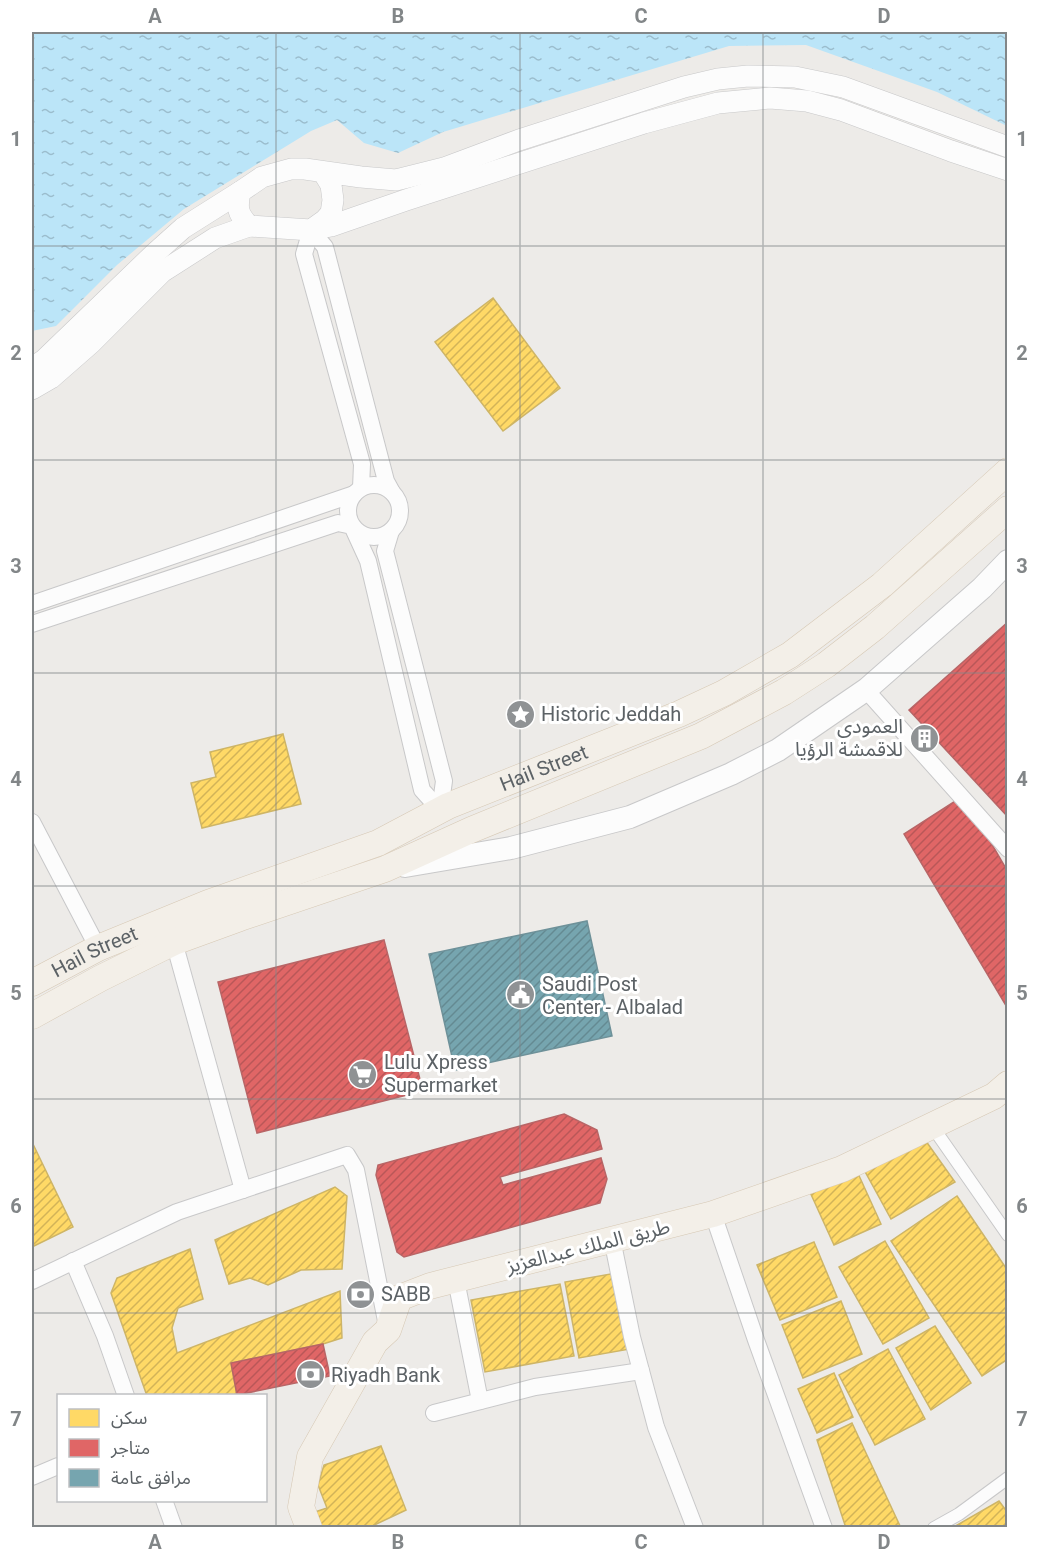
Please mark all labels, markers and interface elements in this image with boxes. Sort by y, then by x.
text: A [148,4,162,28]
text: B [392,4,404,28]
text: C [634,4,648,28]
text: D [878,4,891,28]
text: 1 [10,127,22,151]
text: 1 [1016,127,1028,151]
text: 2 [10,341,22,365]
text: 2 [1016,341,1028,365]
text: 3 [10,554,22,578]
text: 3 [1016,554,1028,578]
place icon: Historic Jeddah [504,698,536,730]
place label: Historic Jeddah [541,702,681,726]
place label: العمودي للاقمشة الرؤيا [795,714,903,761]
building icon: العمودي للاقمشة الرؤيا [908,722,940,754]
street label: Hail Street [496,740,591,796]
text: 4 [10,767,22,791]
text: 4 [1016,767,1028,791]
street label: Hail Street [47,921,141,983]
place label: Saudi Post Center - Albalad [542,972,683,1019]
public building icon: Saudi Post Center - Albalad [505,979,537,1011]
text: 5 [10,981,22,1005]
text: 5 [1016,981,1028,1005]
place label: Lulu Xpress Supermarket [384,1050,498,1097]
supermarket icon: Lulu Xpress Supermarket [347,1058,379,1090]
text: 6 [10,1194,22,1218]
text: 6 [1016,1194,1028,1218]
street label: طريق الملك عبدالعزيز [503,1214,673,1279]
bank icon: SABB [344,1278,376,1310]
place label: SABB [381,1282,431,1306]
bank icon: Riyadh Bank [294,1359,326,1391]
place label: Riyadh Bank [331,1363,441,1387]
legend [57,1394,267,1502]
text: 7 [10,1407,22,1431]
text: سكن [111,1407,147,1429]
text: 7 [1016,1407,1028,1431]
text: متاجر [110,1437,150,1459]
text: مرافق عامة [111,1467,191,1489]
text: A [148,1530,162,1554]
text: B [392,1530,404,1554]
text: C [634,1530,648,1554]
text: D [878,1530,891,1554]

